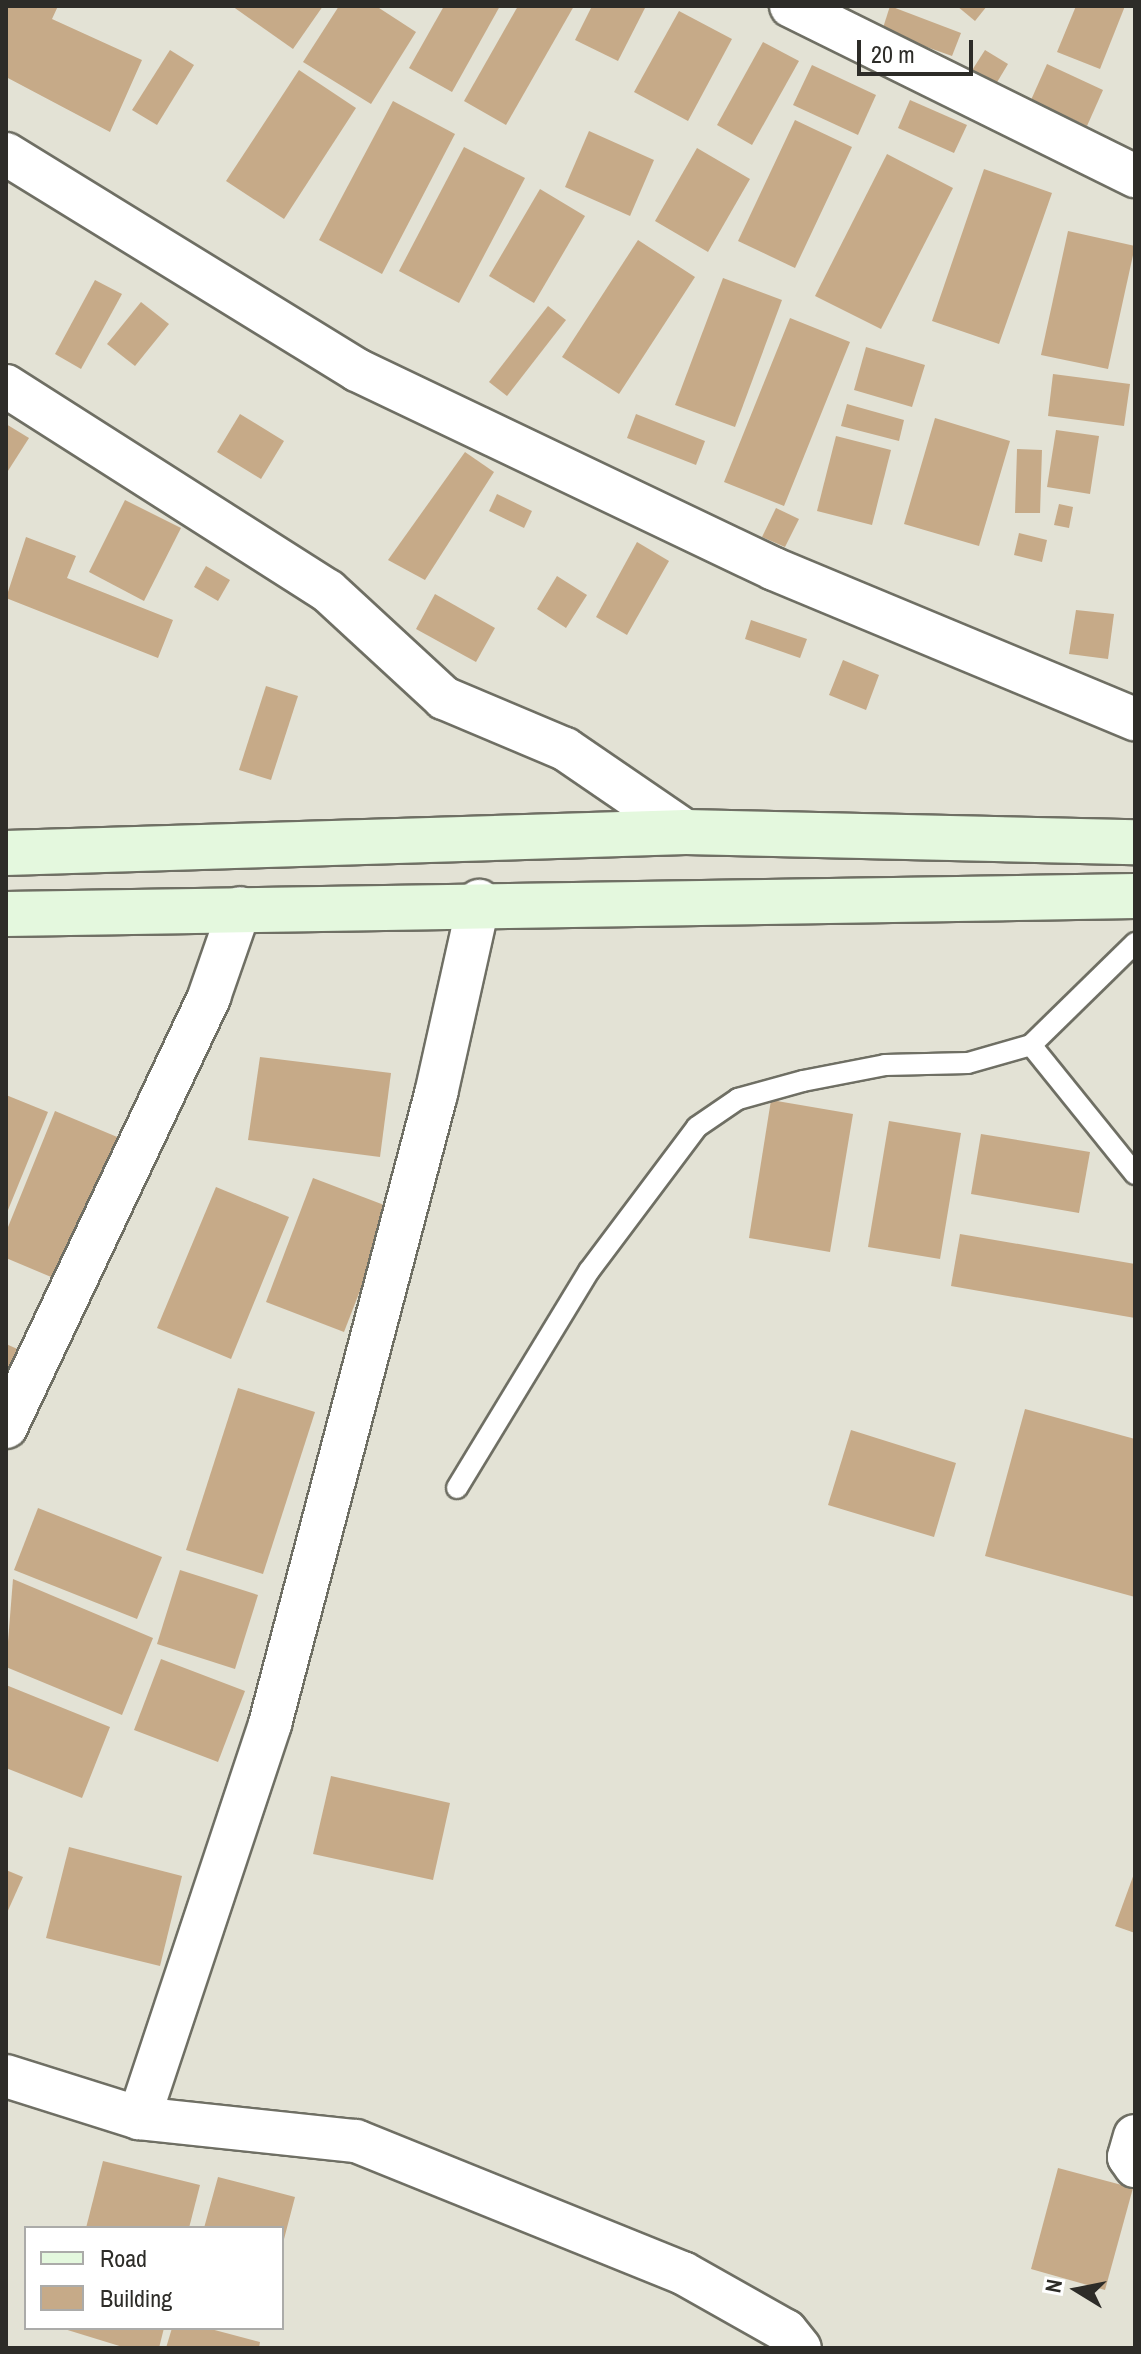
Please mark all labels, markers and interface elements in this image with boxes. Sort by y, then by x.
scale bar [861,24,977,74]
text: 20 m [871,38,915,70]
legend [24,2226,284,2330]
text: Road [100,2242,147,2274]
north arrow [1037,2250,1117,2330]
text: N [1037,2277,1069,2295]
text: Building [100,2282,172,2314]

